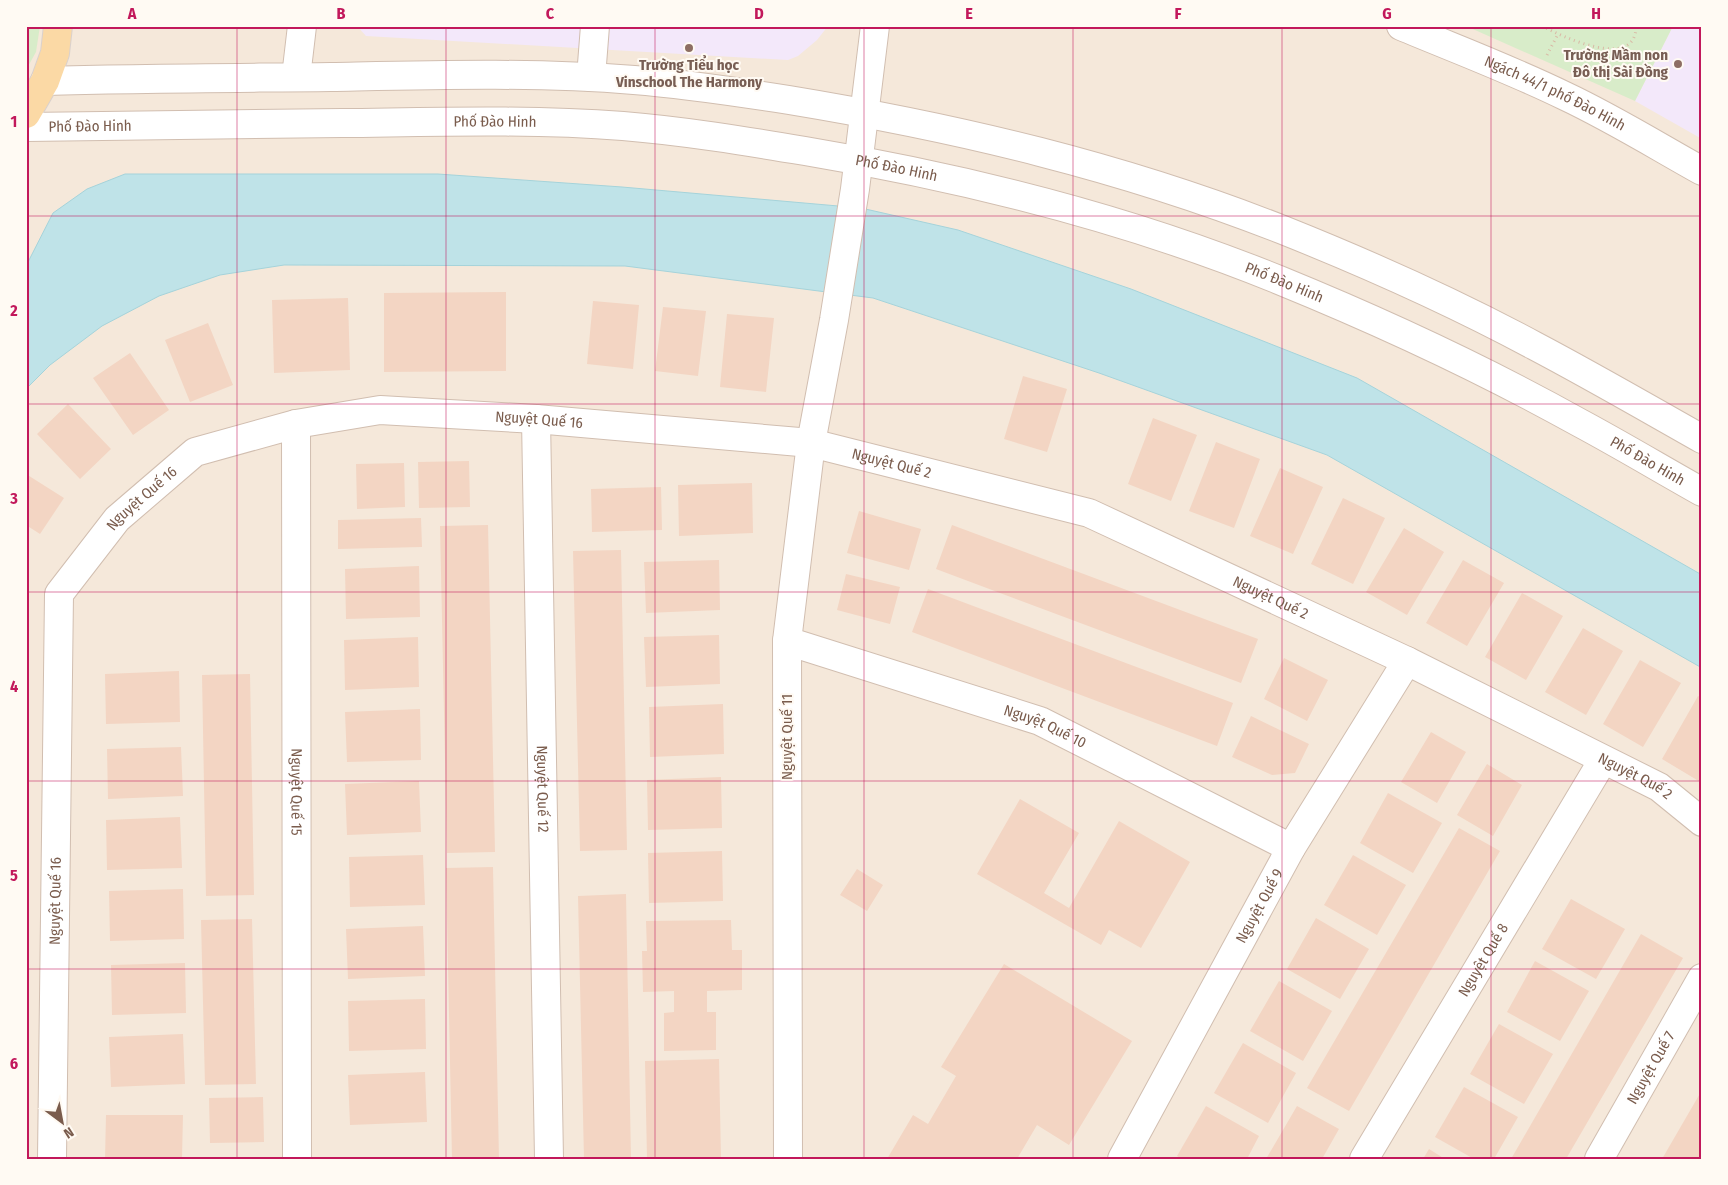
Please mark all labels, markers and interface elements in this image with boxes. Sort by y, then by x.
text: A [127,4,137,23]
text: B [337,4,346,23]
text: C [546,4,555,23]
text: D [754,4,764,23]
text: E [965,4,973,23]
text: F [1174,4,1182,23]
text: G [1382,4,1392,23]
text: H [1591,4,1601,23]
marker: Trường Tiểu học Vinschool The Harmony [683,42,695,54]
place label: Trường Mầm non Đô thị Sài Đồng [1563,46,1669,81]
street label: Ngách 44/1 phố Đào Hinh [1482,52,1629,135]
place label: Trường Tiểu học Vinschool The Harmony [615,55,763,91]
marker: Trường Mầm non Đô thị Sài Đồng [1672,58,1684,70]
text: 1 [11,112,17,131]
street label: Phố Đào Hinh [453,112,537,131]
street label: Phố Đào Hinh [48,117,132,136]
street label: Phố Đào Hinh [854,151,939,185]
street label: Phố Đào Hinh [1243,258,1326,307]
text: 2 [9,301,18,320]
street label: Nguyệt Quế 16 [495,408,584,432]
street label: Phố Đào Hinh [1607,432,1688,489]
street label: Nguyệt Quế 2 [850,445,933,482]
street label: Nguyệt Quế 16 [103,463,181,534]
text: 3 [9,489,18,508]
street label: Nguyệt Quế 2 [1230,572,1312,623]
text: 4 [10,677,18,696]
street label: Nguyệt Quế 11 [778,694,796,780]
street label: Nguyệt Quế 10 [1002,701,1089,752]
street label: Nguyệt Quế 12 [533,745,552,833]
street label: Nguyệt Quế 15 [287,748,306,836]
street label: Nguyệt Quế 2 [1595,749,1676,803]
street label: Nguyệt Quế 16 [46,857,65,945]
text: 5 [10,866,18,885]
street label: Nguyệt Quế 9 [1232,866,1287,946]
street label: Nguyệt Quế 8 [1454,920,1512,1000]
street label: Nguyệt Quế 7 [1623,1028,1679,1107]
text: 6 [10,1054,18,1073]
north arrow [38,1098,88,1148]
text: N [61,1123,77,1142]

